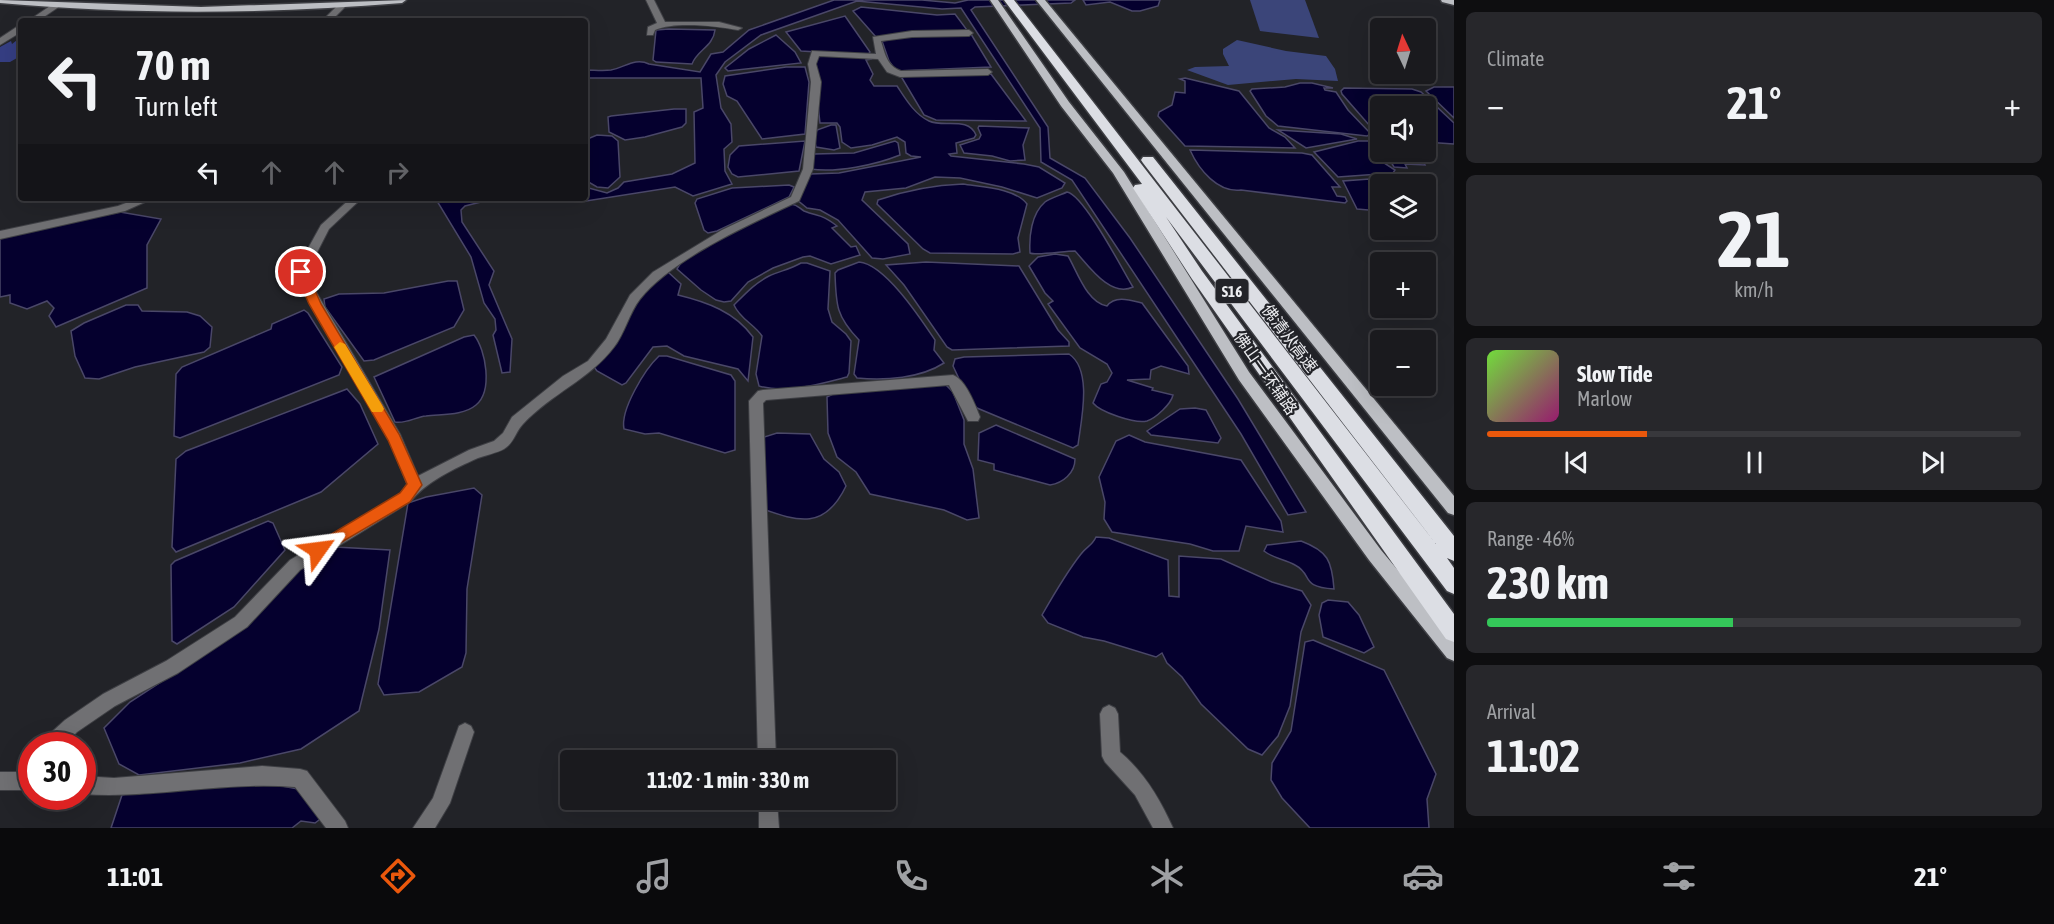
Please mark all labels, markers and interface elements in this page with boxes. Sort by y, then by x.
north arrow [1370,18,1436,84]
map controls [1370,18,1436,396]
text: 70 m [135,41,210,89]
icon: left [36,42,114,120]
text: Climate [1487,47,1544,70]
text: 21° [1727,77,1781,129]
text: − [1487,85,1504,123]
text: + [2004,85,2021,123]
text: Turn left [135,91,218,122]
button: sound [1370,96,1436,162]
icon: left [192,156,225,189]
icon: ahead [255,156,288,189]
icon: ahead [318,156,351,189]
icon: right [381,156,414,189]
button: layers [1370,174,1436,240]
text: 21 [1717,194,1791,284]
pin [275,246,326,297]
button: + [1370,252,1436,318]
icon: arrive [284,255,317,288]
text: km/h [1734,278,1774,301]
road number: S16 [1216,279,1248,303]
street label: 佛清从高速 [1259,301,1321,375]
street label: 佛山一环辅路 [1231,329,1301,417]
button: − [1370,330,1436,396]
text: Slow Tide [1577,361,1653,387]
text: Marlow [1577,387,1632,410]
icon: previous [1560,446,1593,479]
icon: pause [1738,446,1771,479]
icon: next [1916,446,1949,479]
position arrow [286,518,350,582]
text: Range · 46% [1487,527,1574,550]
text: 230 km [1487,557,1609,609]
text: Arrival [1487,700,1536,723]
text: 11:02 [1487,730,1581,782]
speed limit sign: 30 [18,732,96,810]
text: 11:02 · 1 min · 330 m [647,767,809,793]
icon: directions [377,855,419,897]
icon: music [633,855,675,897]
icon: phone [890,855,932,897]
icon: climate [1146,855,1188,897]
icon: car [1402,855,1444,897]
icon: filters [1658,855,1700,897]
text: 11:01 [107,861,163,892]
text: 21° [1914,861,1947,892]

